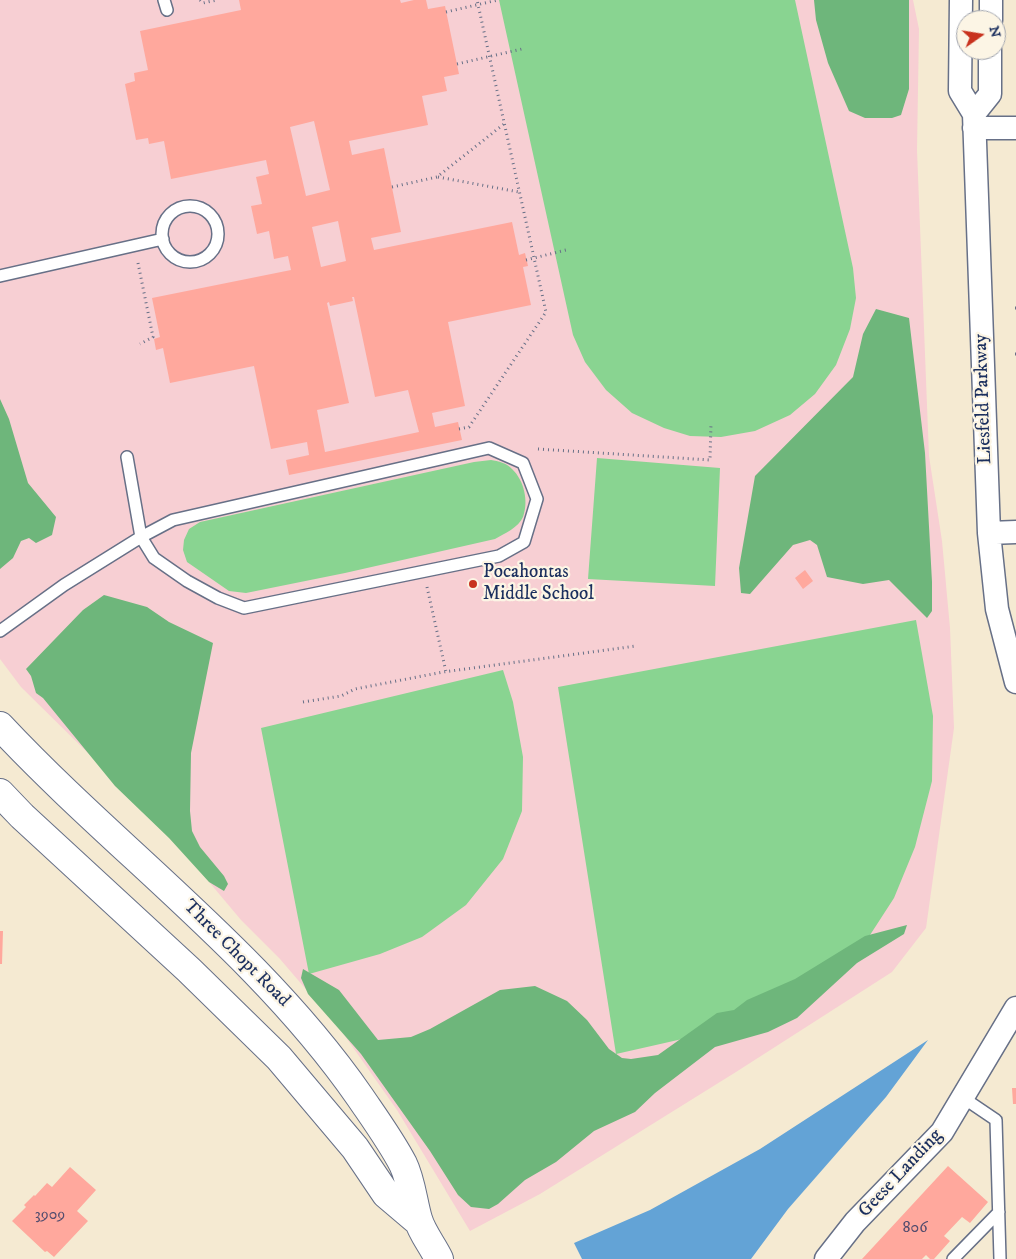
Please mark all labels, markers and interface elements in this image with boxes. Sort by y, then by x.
north arrow [956,10,1006,60]
text: N [985,24,1005,39]
street label: Liesfeld Parkway [970,333,998,465]
place label: Pocahontas Middle School [483,562,594,606]
marker: Pocahontas Middle School [467,578,479,590]
street label: Three Chopt Road [178,896,294,1012]
street label: Geese Landing [854,1125,948,1223]
house number: 3909 [35,1206,65,1226]
house number: 806 [903,1219,927,1239]

